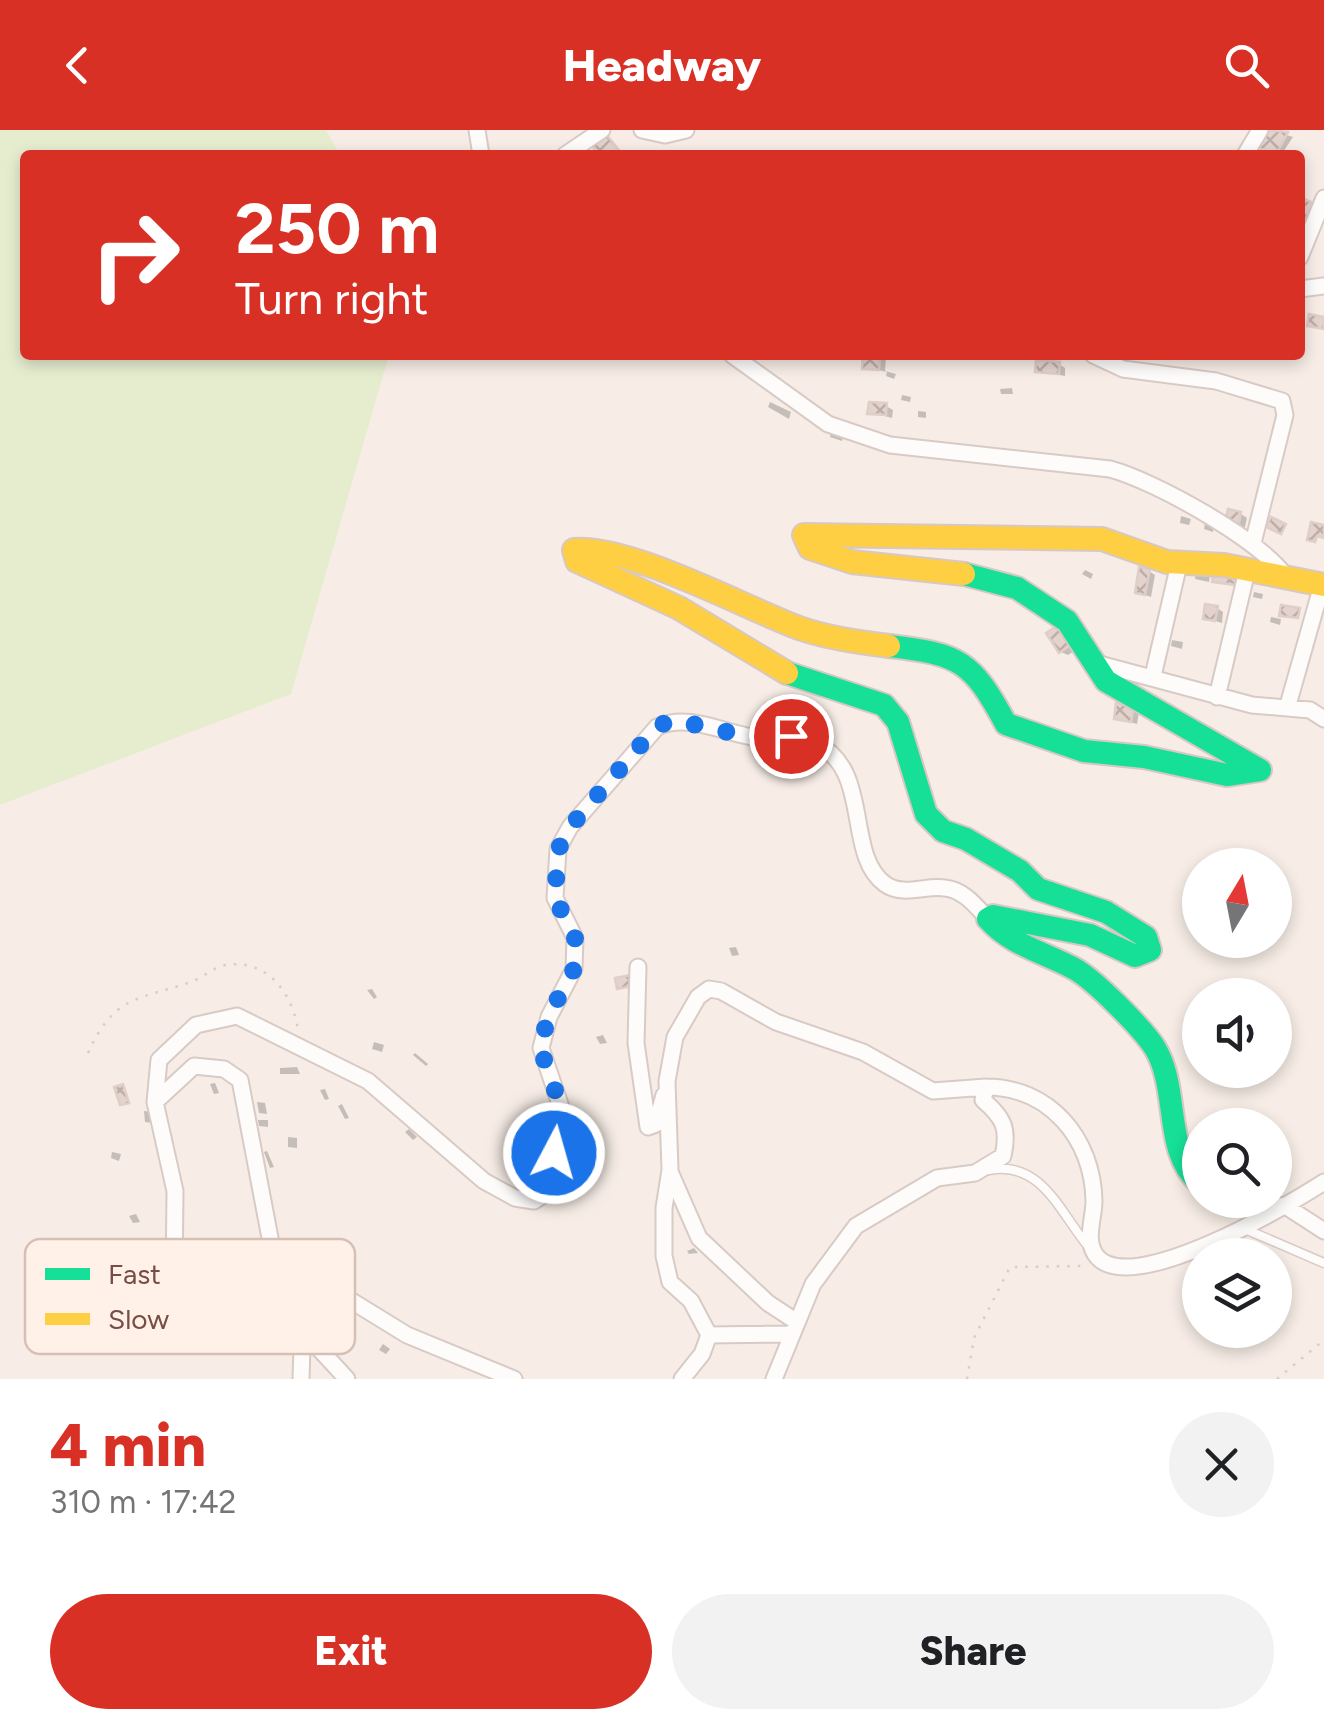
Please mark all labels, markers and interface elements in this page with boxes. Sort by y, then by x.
icon: back [50,38,105,93]
text: Headway [563,38,761,92]
icon: search [1219,38,1274,93]
text: 250 m [235,186,439,271]
icon: right [70,190,200,320]
text: Turn right [235,271,428,325]
pin [749,694,834,779]
icon: arrive [764,709,819,764]
north arrow [1182,848,1292,958]
map controls [1182,848,1292,1348]
button: sound [1182,978,1292,1088]
position arrow [502,1101,606,1205]
button: search [1182,1108,1292,1218]
button: layers [1182,1238,1292,1348]
legend [25,1239,355,1354]
text: Fast [108,1257,161,1291]
text: Slow [108,1302,169,1336]
text: 4 min [50,1409,206,1481]
button: close [1169,1412,1274,1517]
text: 310 m · 17:42 [50,1483,236,1521]
button: Exit [50,1594,652,1709]
button: Share [672,1594,1274,1709]

